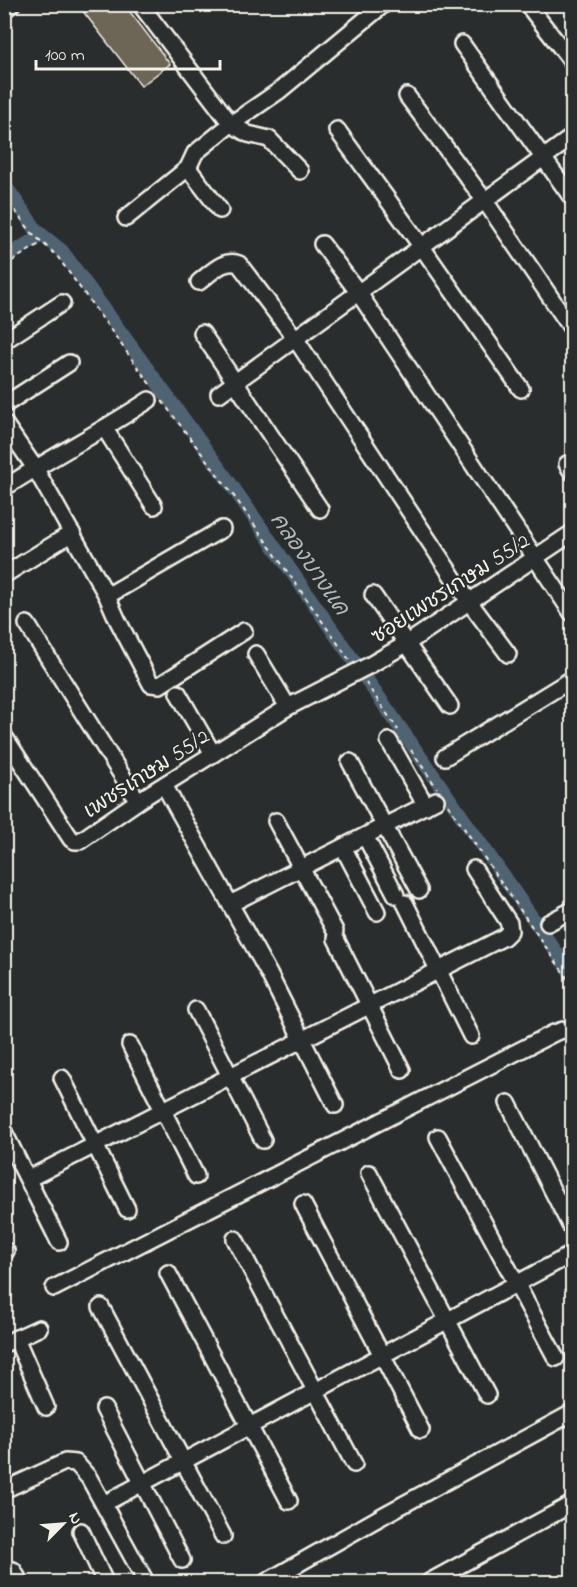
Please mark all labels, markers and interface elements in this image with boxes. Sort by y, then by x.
scale bar [36,33,220,71]
text: 100 m [45,43,85,69]
water label: คลองบางแค [261,507,356,623]
street label: ซอยเพชรเกษม 55/2 [366,527,536,652]
street label: เพชรเกษม 55/2 [78,723,216,827]
north arrow [33,1494,93,1554]
text: N [62,1509,88,1529]

